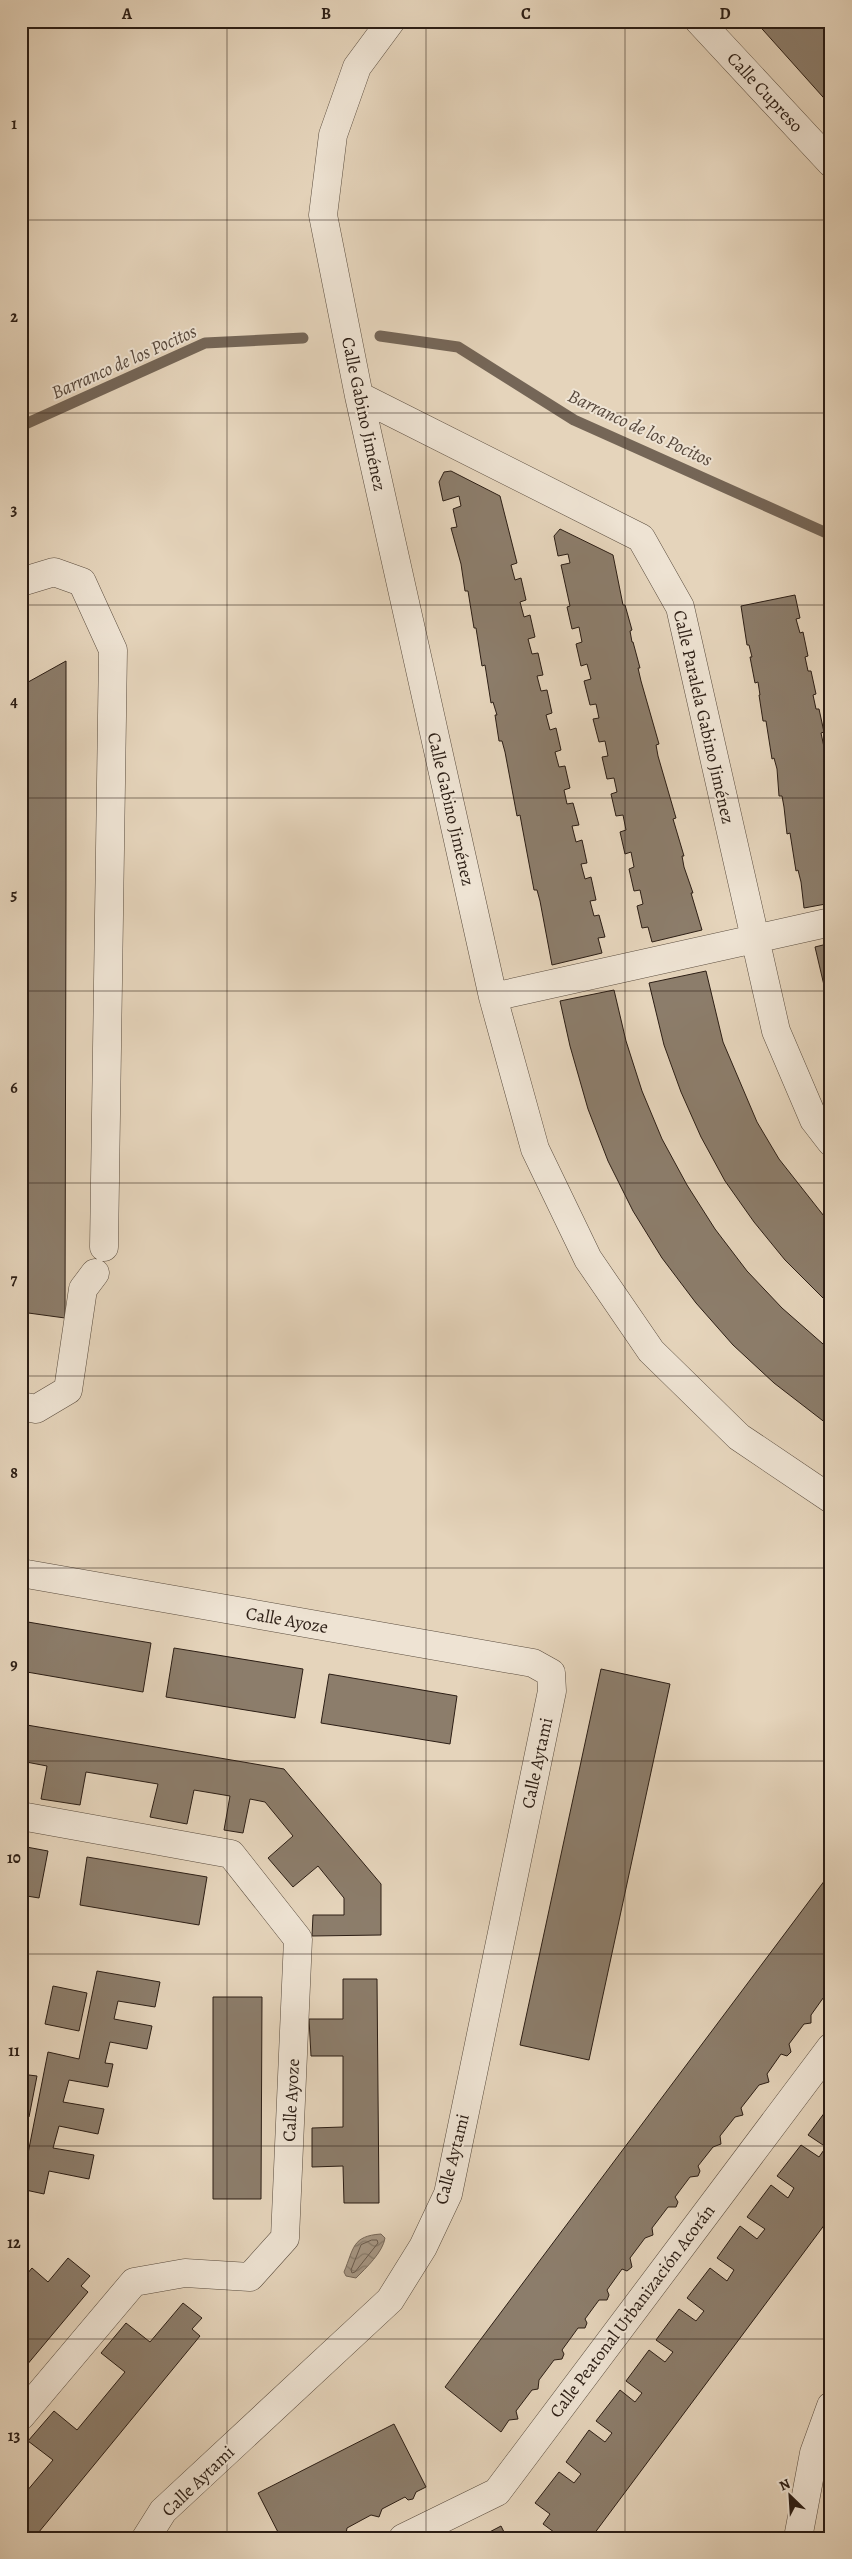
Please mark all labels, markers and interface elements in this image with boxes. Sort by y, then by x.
text: A [121,3,133,25]
text: B [321,3,331,25]
text: C [521,3,531,25]
text: D [719,3,731,25]
street label: Calle Cupreso [722,47,808,137]
text: 1 [11,113,17,135]
text: 2 [10,306,18,328]
water label: Barranco de los Pocitos [47,318,201,406]
street label: Calle Gabino Jiménez [336,335,392,493]
water label: Barranco de los Pocitos [564,383,717,473]
text: 3 [11,499,18,521]
street label: Calle Paralela Gabino Jiménez [668,608,740,826]
text: 4 [10,691,18,713]
street label: Calle Gabino Jiménez [422,730,480,888]
text: 5 [11,884,18,906]
text: 6 [10,1077,18,1099]
text: 7 [11,1269,18,1291]
text: 8 [10,1462,18,1484]
street label: Calle Ayoze [244,1601,330,1639]
text: 9 [10,1654,18,1676]
street label: Calle Aytami [516,1715,558,1811]
text: 10 [7,1847,21,1869]
text: 11 [8,2040,20,2062]
street label: Calle Ayoze [277,2058,305,2142]
street label: Calle Aytami [429,2111,475,2207]
street label: Calle Peatonal Urbanización Acorán [544,2199,720,2423]
text: 12 [7,2232,21,2254]
text: 13 [8,2425,20,2447]
street label: Calle Aytami [156,2440,240,2522]
north arrow [764,2472,814,2522]
text: N [776,2474,793,2495]

